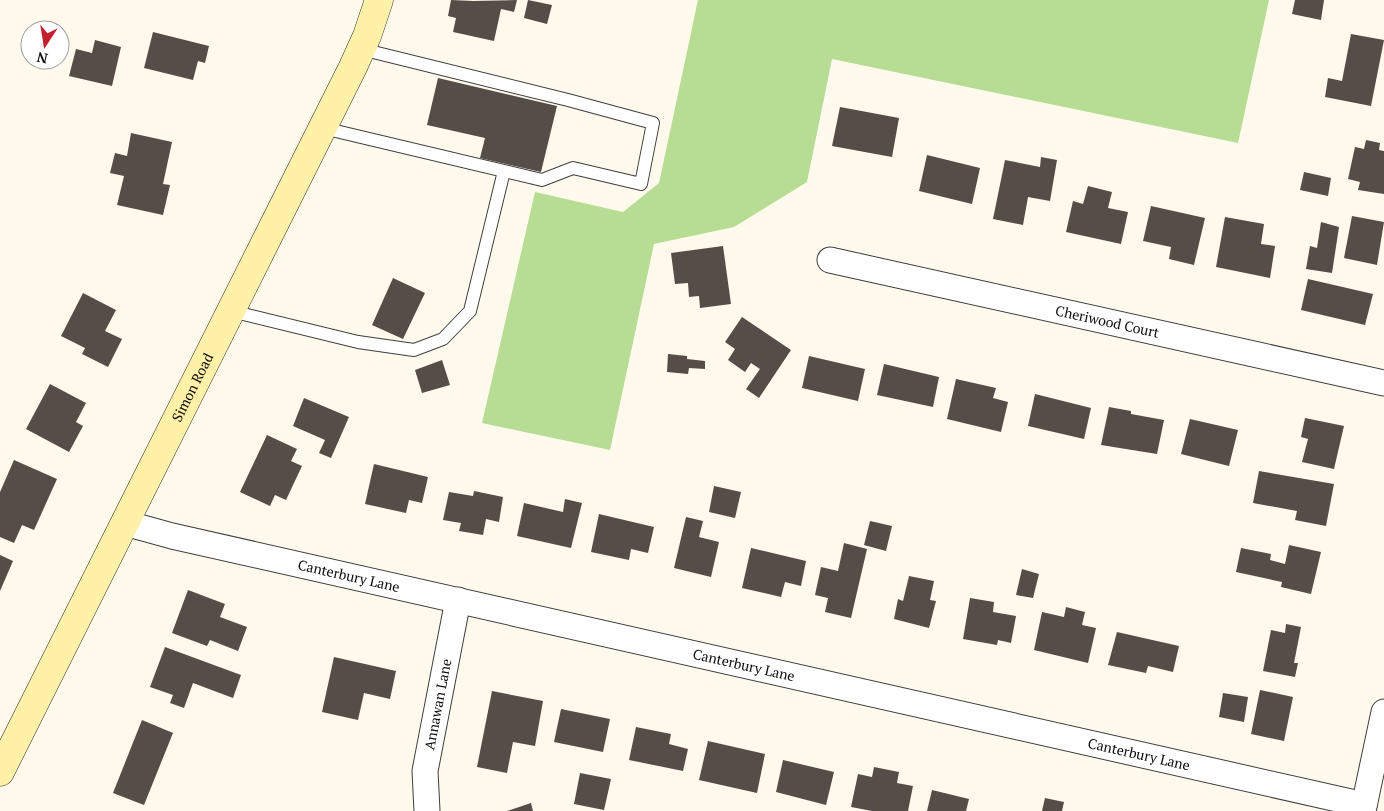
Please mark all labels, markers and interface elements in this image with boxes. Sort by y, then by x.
north arrow [20,20,70,70]
text: N [35,48,49,69]
street label: Cheriwood Court [1054,300,1162,342]
street label: Simon Road [167,349,217,425]
street label: Canterbury Lane [296,555,402,596]
street label: Canterbury Lane [691,644,797,685]
street label: Annawan Lane [419,657,455,751]
street label: Canterbury Lane [1086,733,1192,774]

